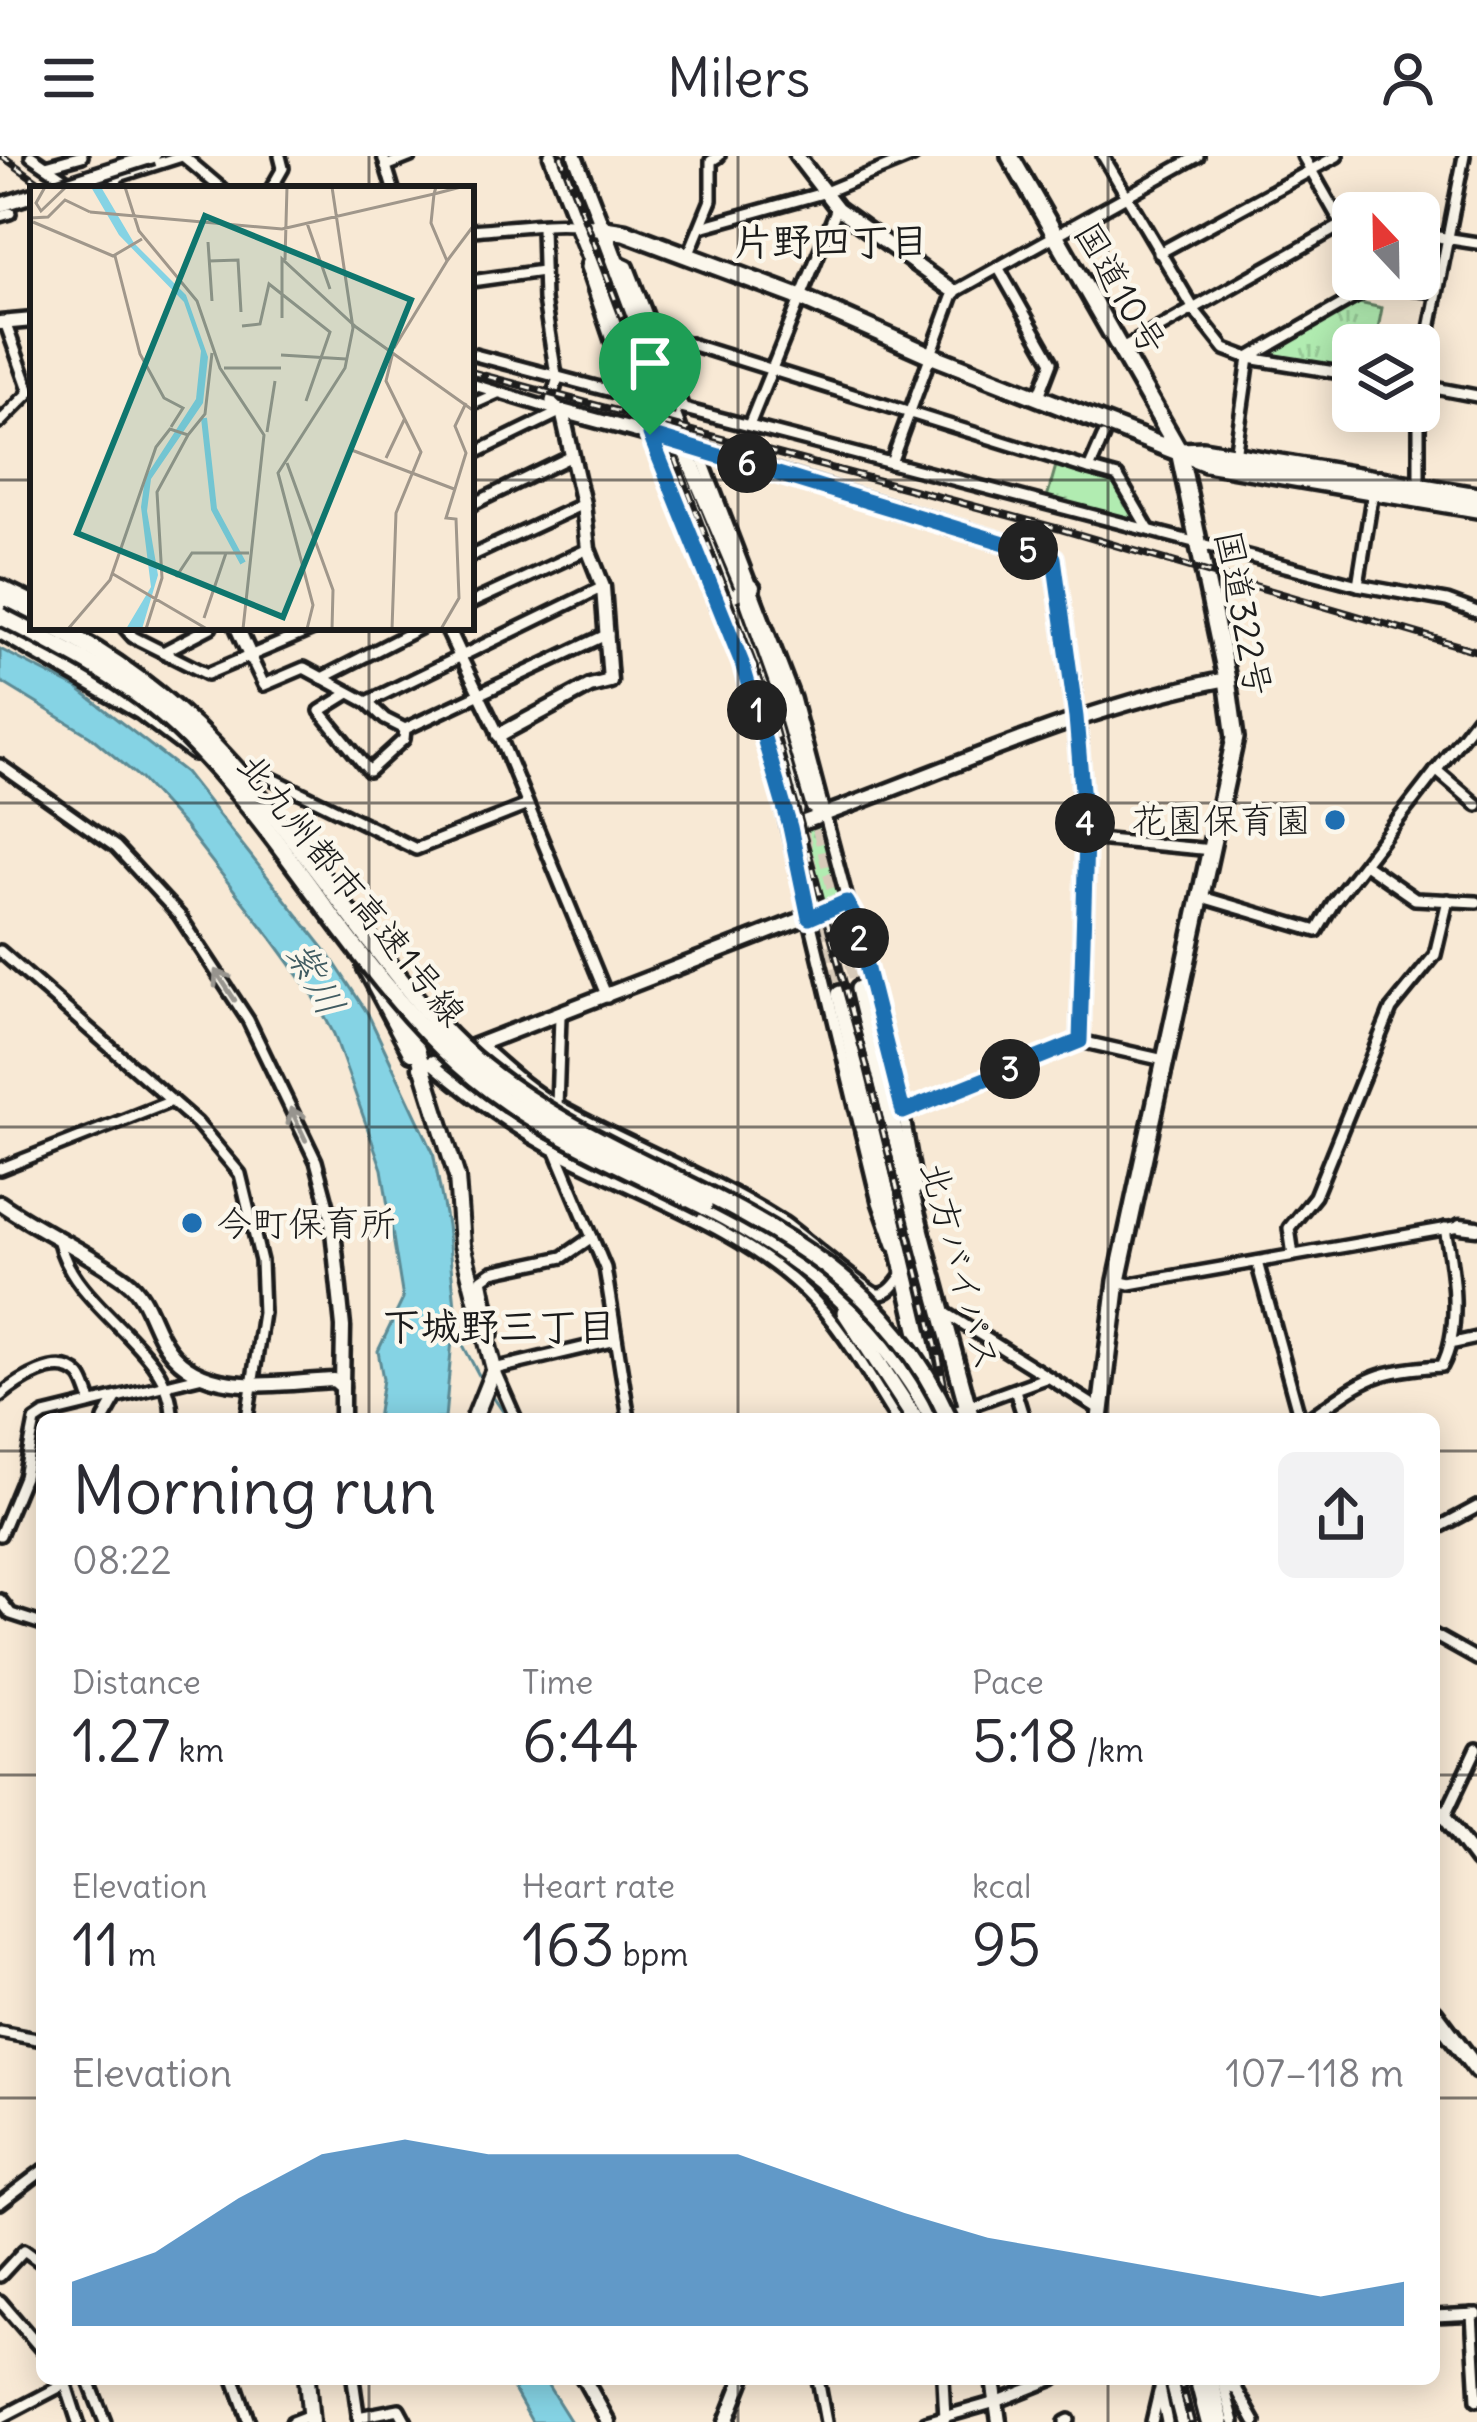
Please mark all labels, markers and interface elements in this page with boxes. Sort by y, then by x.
text: Milers [667,44,810,112]
icon: menu [36,45,102,111]
icon: person [1375,45,1441,111]
inset map [30,186,474,630]
north arrow [1332,192,1440,300]
map controls [1332,192,1440,432]
street label: 国道10号 [1065,214,1177,363]
district label: 片野四丁目 [733,217,929,266]
pin [599,312,701,435]
button: layers [1332,324,1440,432]
icon: arrive [617,330,683,396]
pin: 6 [717,433,777,493]
text: 6 [737,442,757,484]
pin: 5 [998,520,1058,580]
street label: 国道322号 [1205,526,1282,700]
text: 5 [1019,529,1037,571]
pin: 1 [727,680,787,740]
text: 1 [750,689,764,731]
street label: 北九州都市高速1号線 [228,744,476,1035]
pin: 4 [1055,793,1115,853]
place label: 花園保育園 [1131,798,1311,843]
text: 4 [1075,802,1095,844]
marker: 花園保育園 [1322,807,1348,833]
pin: 2 [829,908,889,968]
text: 2 [850,917,868,959]
water label: 紫川 [276,932,356,1024]
one-way arrow [212,969,237,1003]
pin: 3 [980,1039,1040,1099]
text: 3 [1001,1048,1019,1090]
one-way arrow [286,1107,308,1143]
street label: 北方バイパス [911,1156,1010,1376]
place label: 今町保育所 [216,1201,396,1246]
marker: 今町保育所 [179,1210,205,1236]
district label: 下城野三丁目 [382,1302,616,1351]
text: Morning run [72,1449,436,1532]
button: share [1278,1452,1404,1578]
text: 08:22 [72,1536,172,1585]
text: Distance [72,1661,201,1703]
text: Time [522,1661,593,1703]
text: Pace [972,1661,1044,1703]
text: 1.27 [72,1703,171,1778]
text: 6:44 [522,1703,640,1778]
text: 5:18 [972,1703,1078,1778]
text: km [171,1729,224,1771]
text: /km [1078,1729,1144,1771]
text: Elevation [72,1865,207,1907]
text: Heart rate [522,1865,675,1907]
text: kcal [972,1865,1031,1907]
text: 11 [72,1907,120,1982]
text: 163 [522,1907,615,1982]
text: 95 [972,1907,1041,1982]
text: m [120,1933,156,1975]
text: bpm [615,1933,688,1975]
text: Elevation [72,2049,232,2098]
text: 107–118 m [1225,2049,1404,2098]

